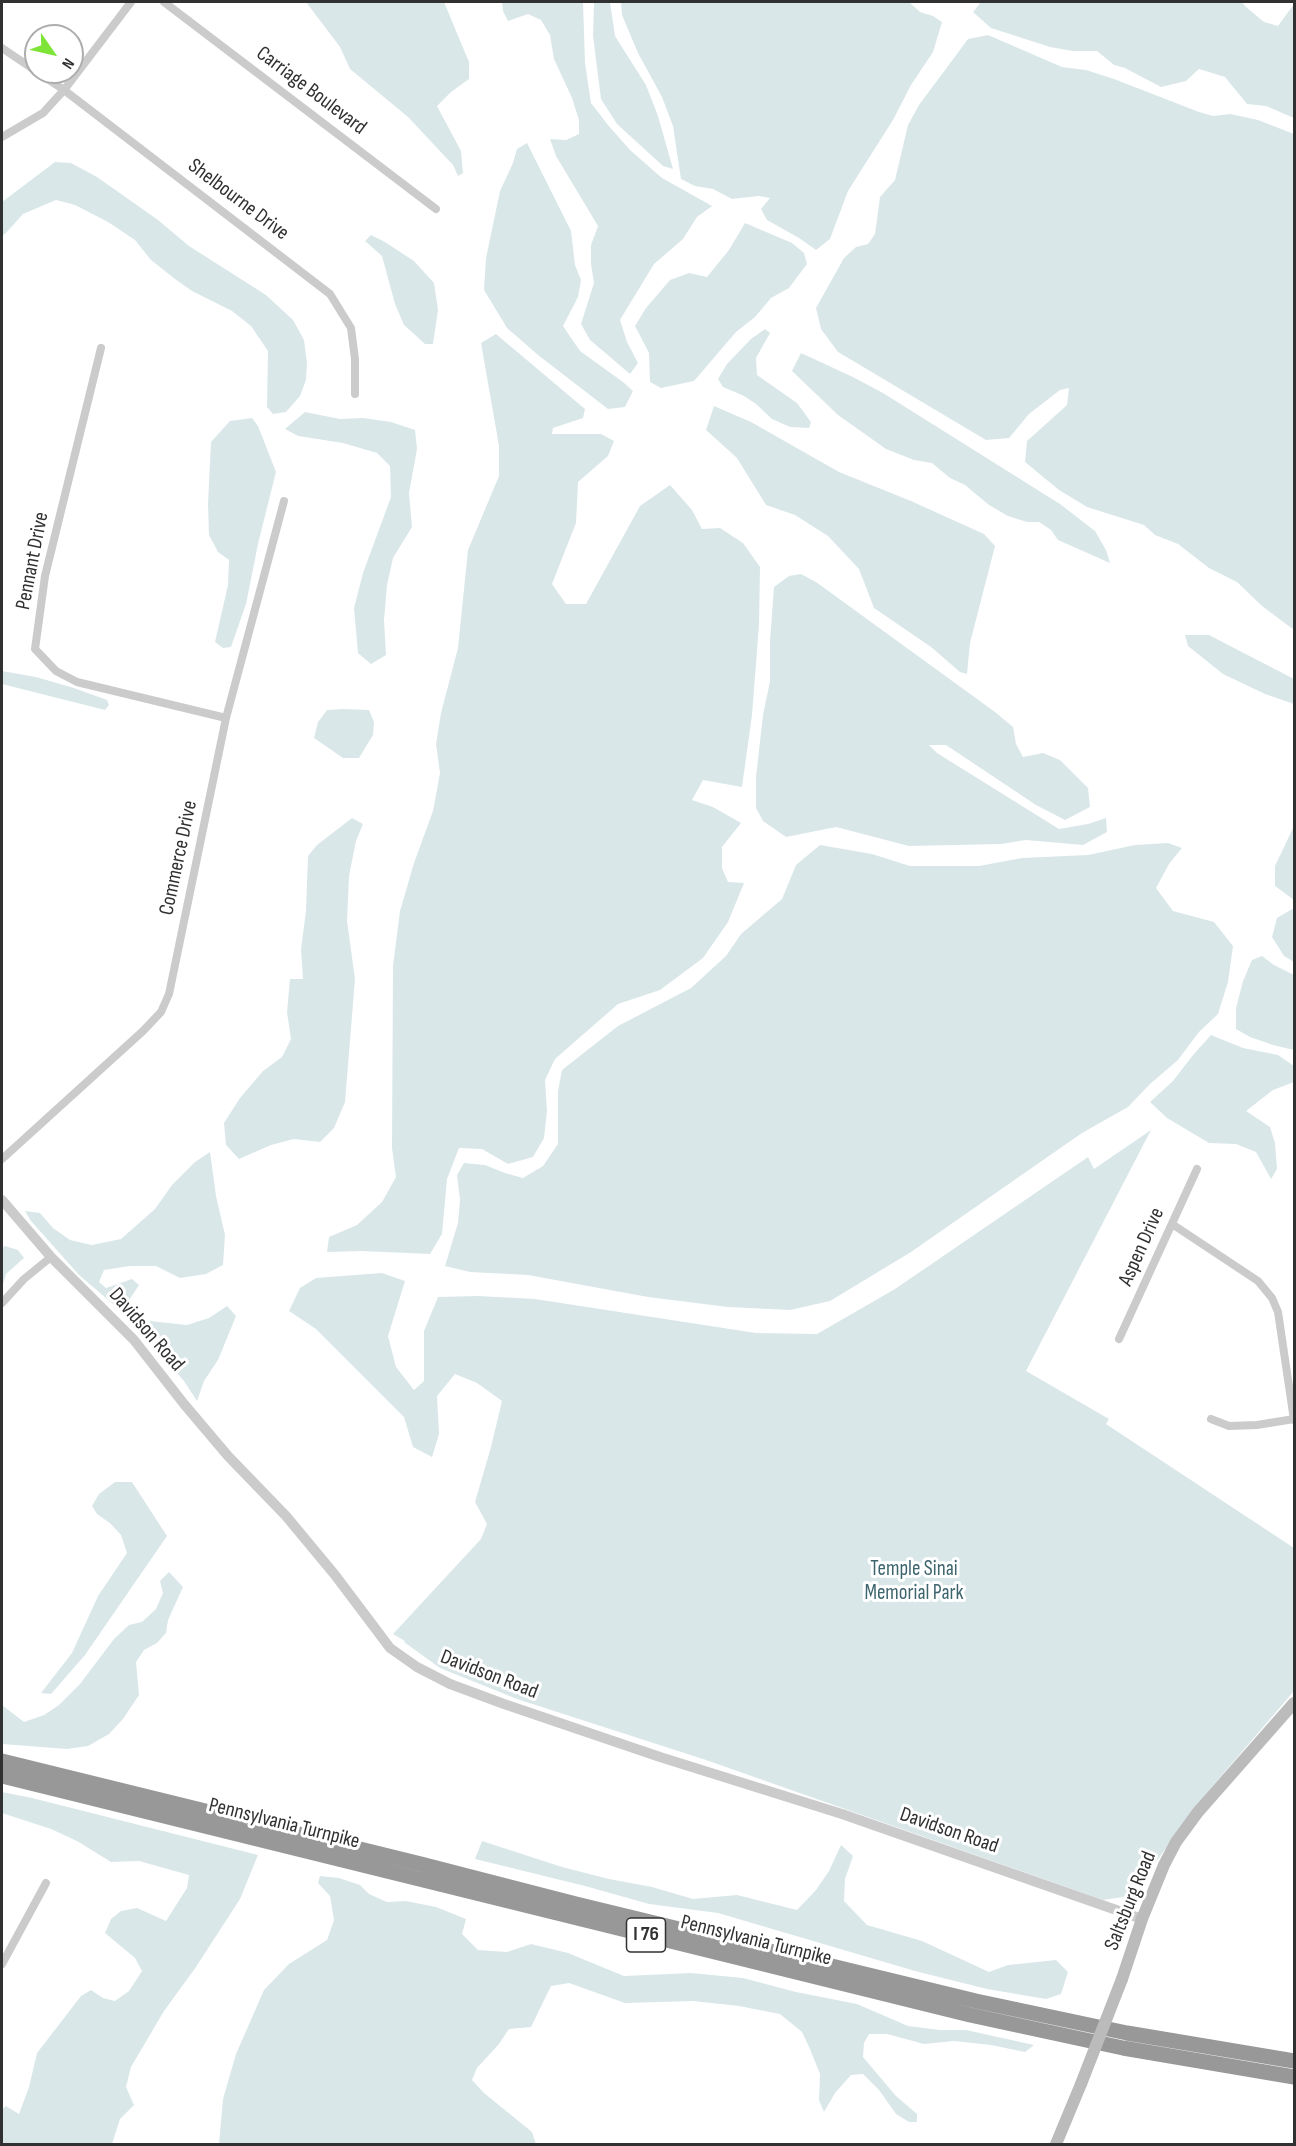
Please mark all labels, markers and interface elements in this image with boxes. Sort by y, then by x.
north arrow [24,24,84,84]
street label: Carriage Boulevard [251,41,371,141]
text: N [57,54,78,72]
street label: Shelbourne Drive [183,154,293,246]
street label: Pennant Drive [11,510,55,612]
street label: Commerce Drive [155,798,203,918]
street label: Aspen Drive [1114,1204,1170,1290]
street label: Davidson Road [103,1283,189,1377]
park label: Temple Sinai Memorial Park [864,1557,964,1607]
street label: Davidson Road [437,1645,541,1705]
street label: Pennsylvania Turnpike [206,1793,362,1855]
street label: Davidson Road [896,1802,1002,1860]
street label: Saltsburg Road [1100,1848,1162,1954]
street label: Pennsylvania Turnpike [678,1910,834,1972]
road number: I 76 [626,1918,666,1952]

